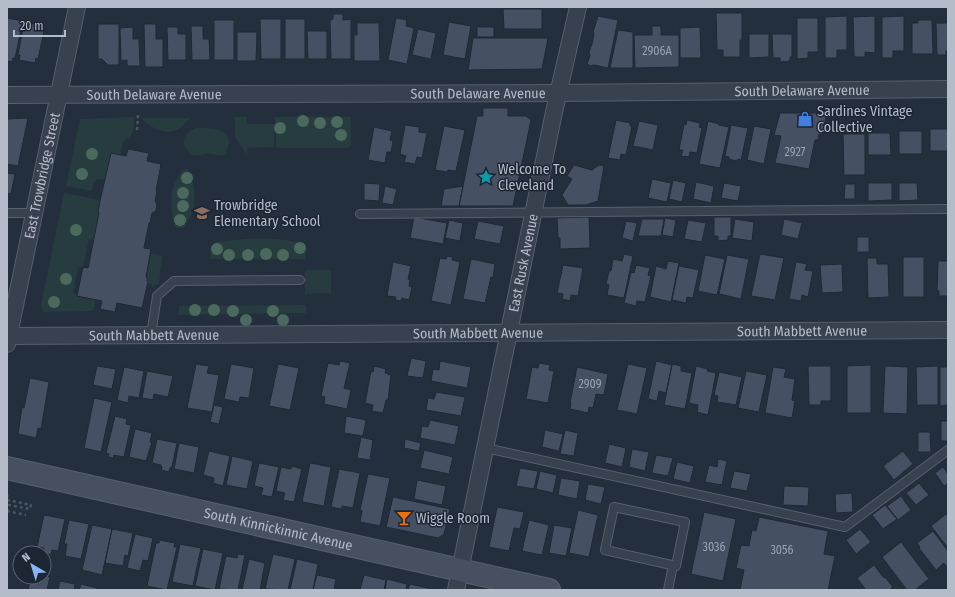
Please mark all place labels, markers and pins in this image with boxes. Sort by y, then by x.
place label: Sardines Vintage Collective [817,103,912,136]
shop icon: Sardines Vintage Collective [796,110,814,128]
place label: Welcome To Cleveland [498,161,566,194]
place icon: Welcome To Cleveland [477,168,495,186]
place label: Trowbridge Elementary School [214,197,321,230]
school or university icon: Trowbridge Elementary School [193,204,211,222]
bar icon: Wiggle Room [395,509,413,527]
place label: Wiggle Room [416,510,490,527]

